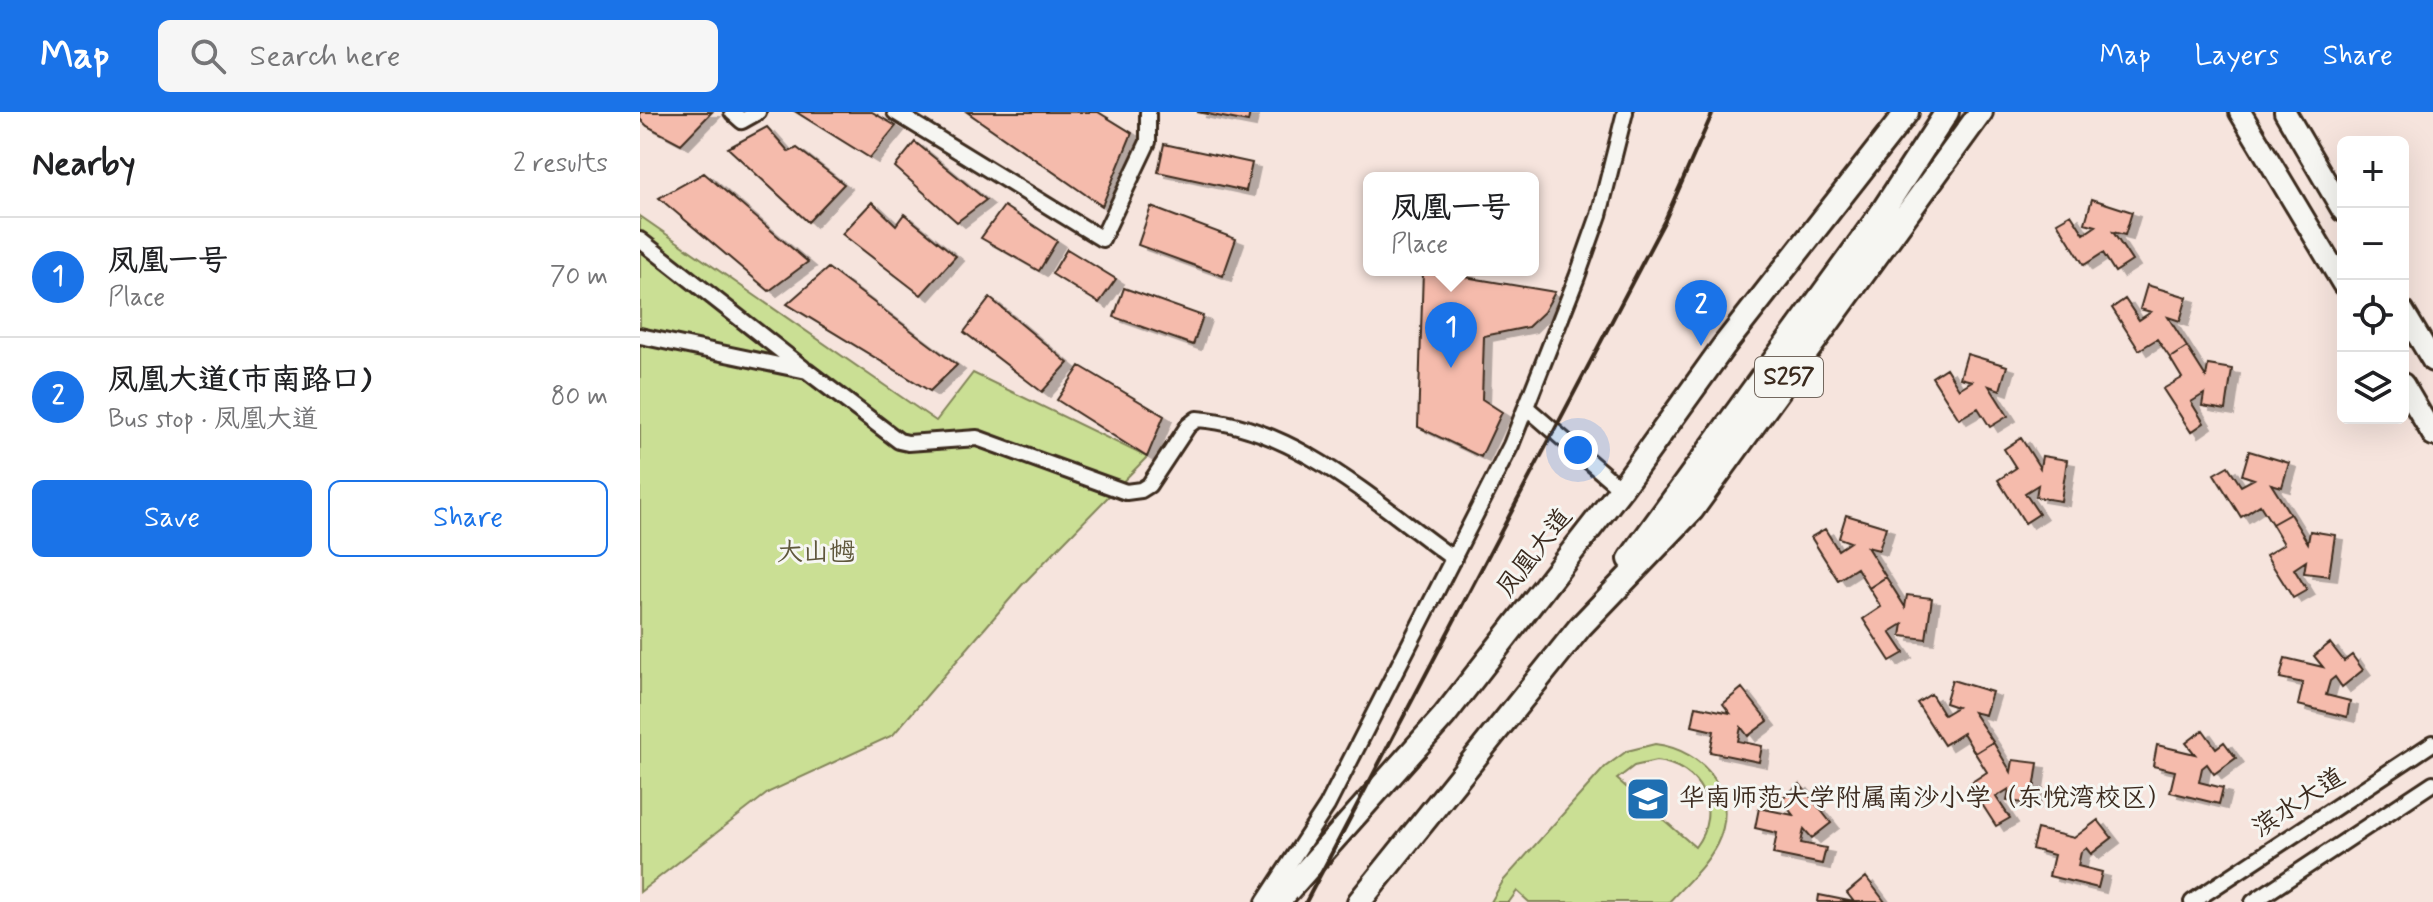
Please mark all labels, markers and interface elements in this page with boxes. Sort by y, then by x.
search box [158,20,718,92]
text: Map [40,32,110,81]
icon: search [186,34,230,78]
text: Search here [250,37,401,76]
text: Map [2100,38,2151,75]
text: Layers [2195,38,2279,75]
text: Share [2323,38,2393,75]
map controls [2337,136,2409,424]
button: + [2337,136,2409,208]
text: Nearby [32,142,136,187]
text: 2 results [513,147,608,181]
popup [1363,172,1539,276]
text: 凤凰一号 [1391,189,1511,228]
button: − [2337,208,2409,280]
text: Place [1391,228,1448,262]
text: 凤凰一号 [108,242,228,281]
text: 1 [52,260,64,294]
text: 70 m [550,260,608,294]
pin: 2 [1675,280,1727,346]
button: locate [2337,280,2409,352]
text: Place [108,281,165,315]
pin: 1 [1425,302,1477,368]
button: layers [2337,352,2409,424]
road number: S257 [1755,357,1823,397]
text: 凤凰大道(市南路口) [108,361,372,400]
text: 2 [52,380,64,414]
text: 80 m [551,380,608,414]
text: Bus stop · 凤凰大道 [108,403,318,437]
your location [1558,430,1598,470]
button: Save [32,480,312,557]
button: Share [328,480,608,557]
street label: 凤凰大道 [1490,502,1580,604]
park label: 大山乸 [777,536,855,570]
street label: 滨水大道 [2246,760,2352,846]
school or university icon: 华南师范大学附属南沙小学（东悦湾校区） [1624,775,1672,823]
place label: 华南师范大学附属南沙小学（东悦湾校区） [1679,782,2173,816]

